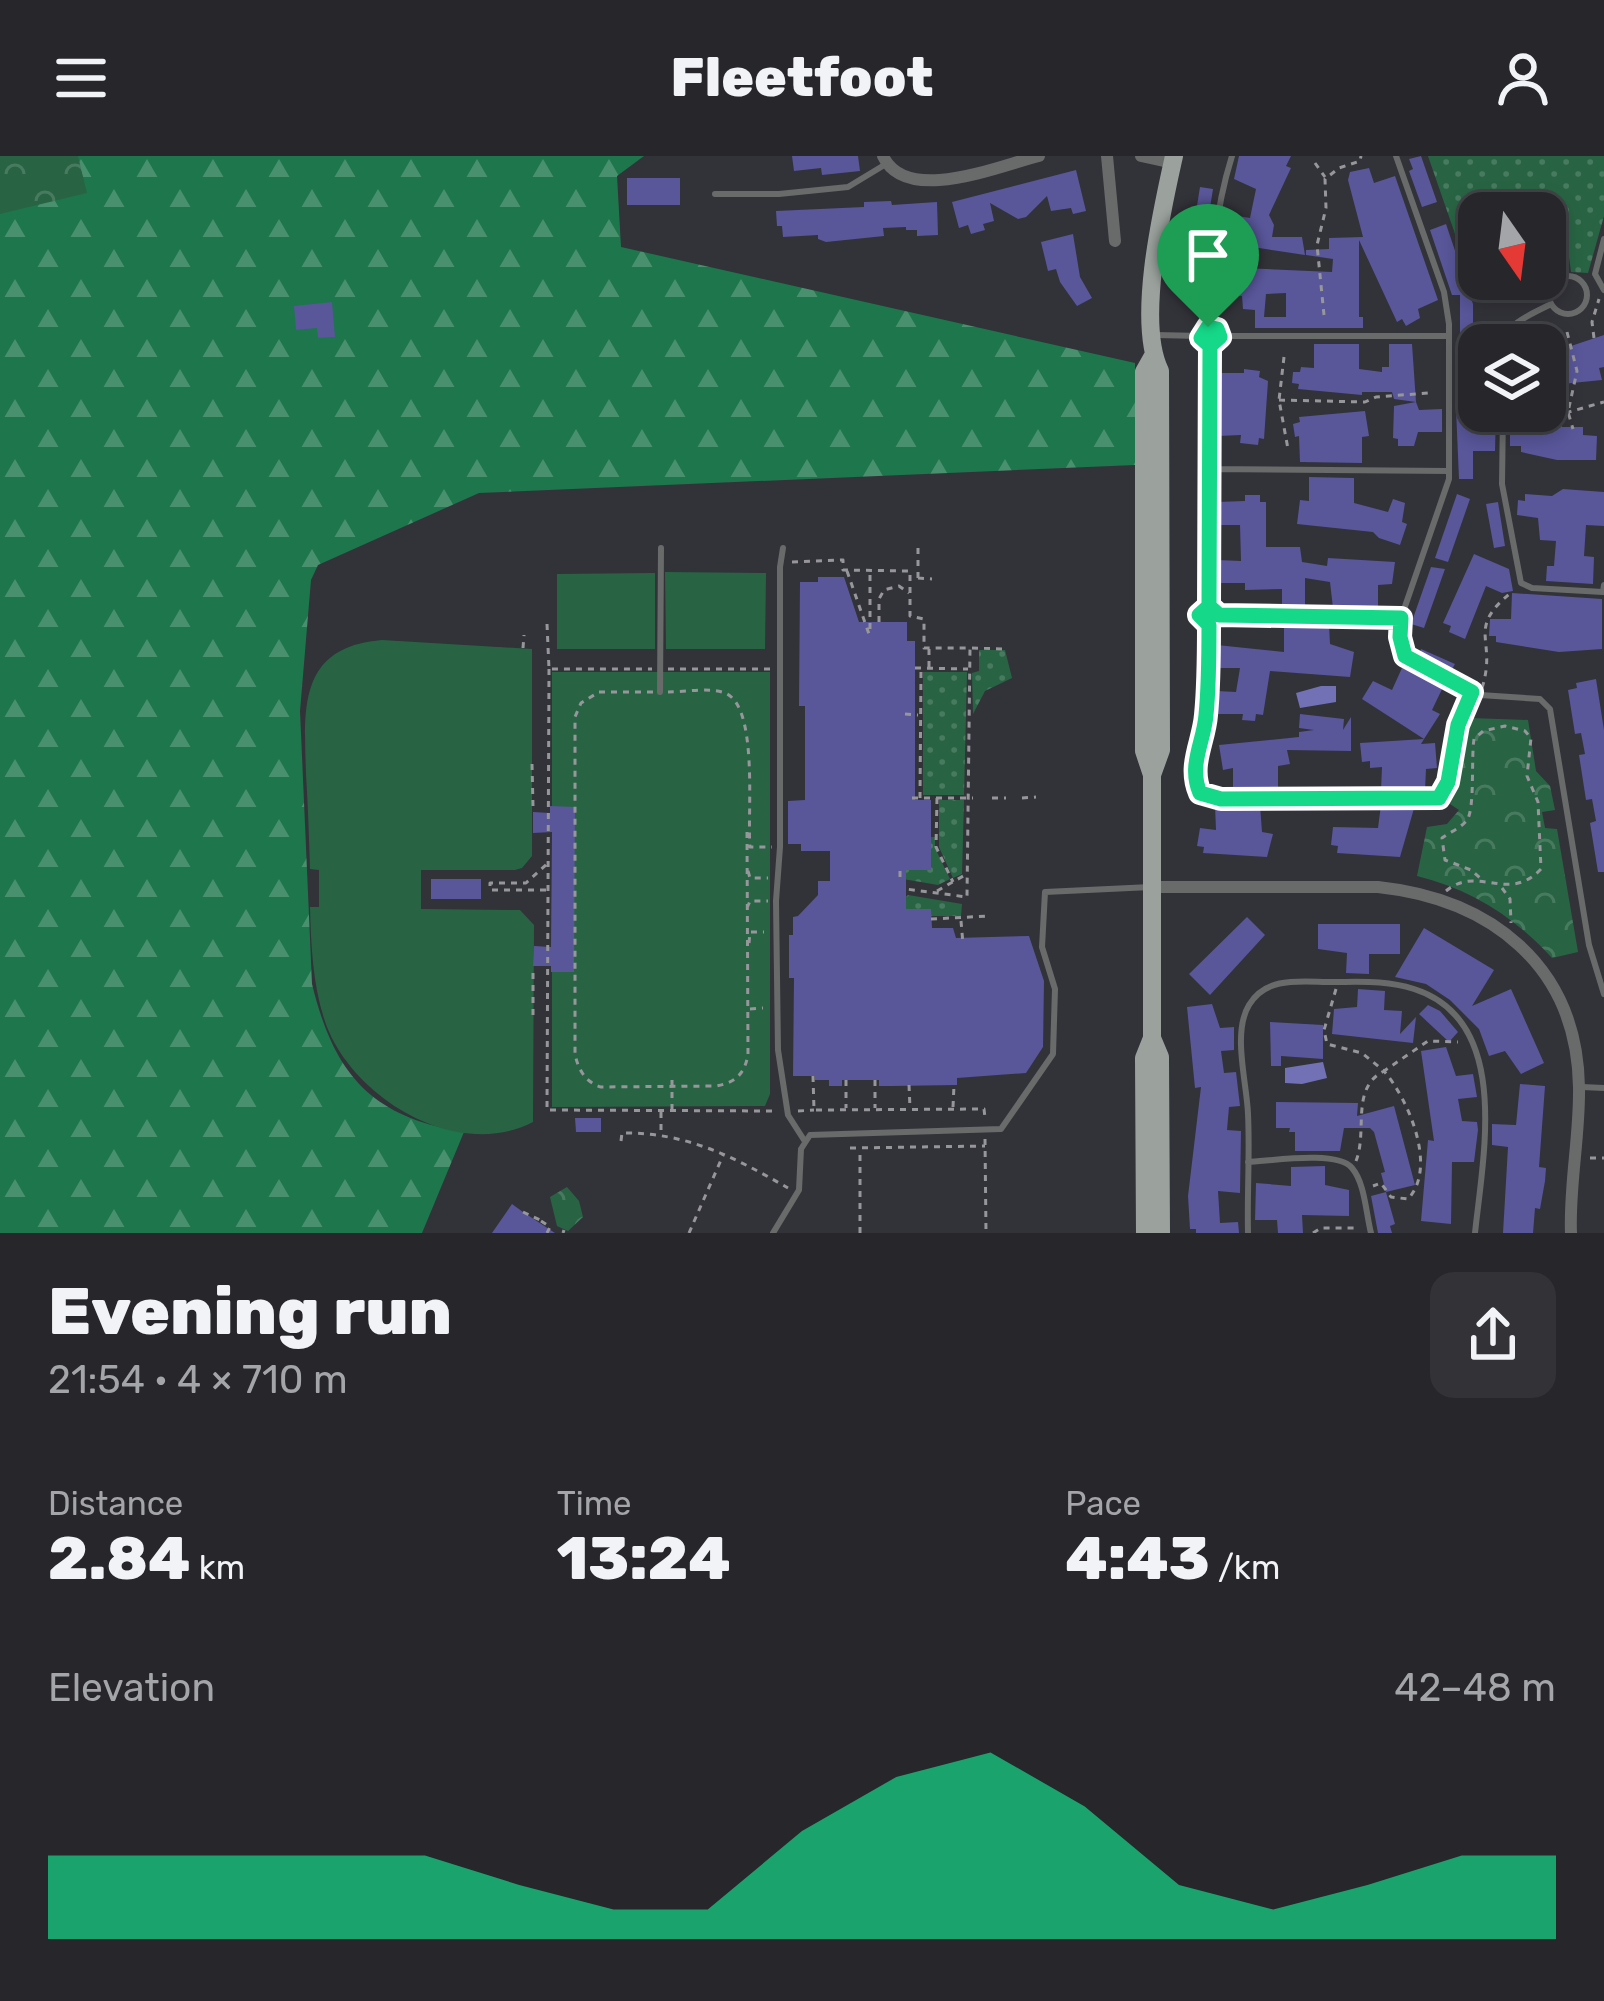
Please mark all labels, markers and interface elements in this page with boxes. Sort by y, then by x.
icon: menu [48,45,114,111]
icon: person [1490,45,1556,111]
text: Fleetfoot [671,46,933,110]
north arrow [1458,192,1566,300]
map controls [1458,192,1566,432]
pin [1157,204,1259,327]
icon: arrive [1175,222,1241,288]
button: layers [1458,324,1566,432]
text: Evening run [48,1272,452,1351]
button: share [1430,1272,1556,1398]
text: 21:54 · 4 × 710 m [48,1357,348,1403]
text: Distance [48,1484,183,1523]
text: Time [557,1484,631,1523]
text: Pace [1065,1484,1141,1523]
text: 2.84 [48,1523,191,1594]
text: 13:24 [557,1523,731,1594]
text: 4:43 [1065,1523,1210,1594]
text: km [191,1548,245,1587]
text: /km [1210,1548,1280,1587]
text: Elevation [48,1665,215,1711]
text: 42–48 m [1394,1665,1556,1711]

